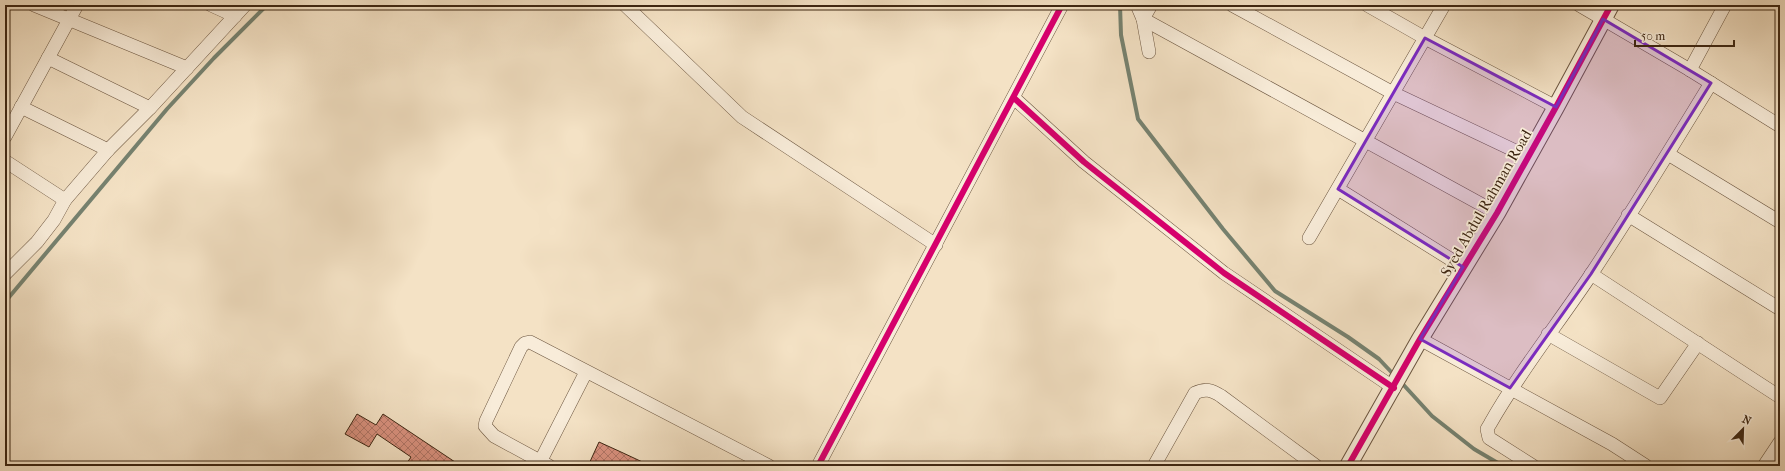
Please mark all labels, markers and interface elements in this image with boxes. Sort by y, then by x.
scale bar [1635,22,1734,48]
text: 50 m [1641,29,1665,43]
street label: Syed Abdul Rahman Road [1437,126,1536,280]
north arrow [1723,409,1763,449]
text: N [1740,413,1754,428]

